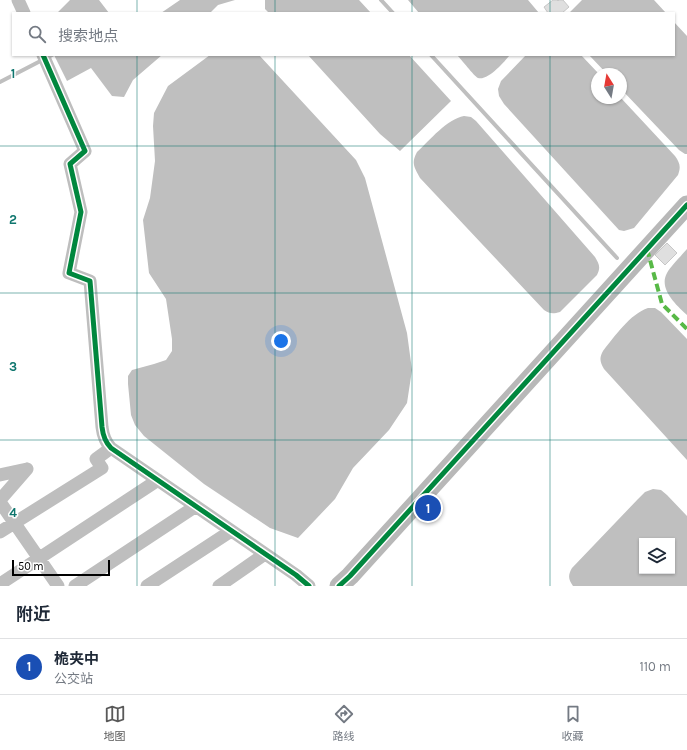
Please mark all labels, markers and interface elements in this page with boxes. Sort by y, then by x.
search box [12,12,675,56]
icon: search [26,23,48,45]
text: 搜索地点 [58,27,118,45]
text: 1 [11,66,15,81]
north arrow [591,68,627,104]
text: 2 [9,212,17,227]
your location [271,331,291,351]
text: 3 [9,359,17,374]
pin: 1 [415,493,441,523]
text: 4 [9,505,17,520]
map controls [639,538,675,574]
button: layers [639,538,675,574]
scale bar [12,558,110,577]
text: 50 m [18,560,44,573]
text: 附近 [16,604,50,624]
text: 桅夹中 [54,650,99,668]
text: 1 [27,659,31,674]
text: 110 m [639,659,671,674]
text: 公交站 [54,671,93,686]
tab: 地图 [104,703,126,743]
tab: 路线 [333,703,355,743]
tab: 收藏 [562,703,584,743]

